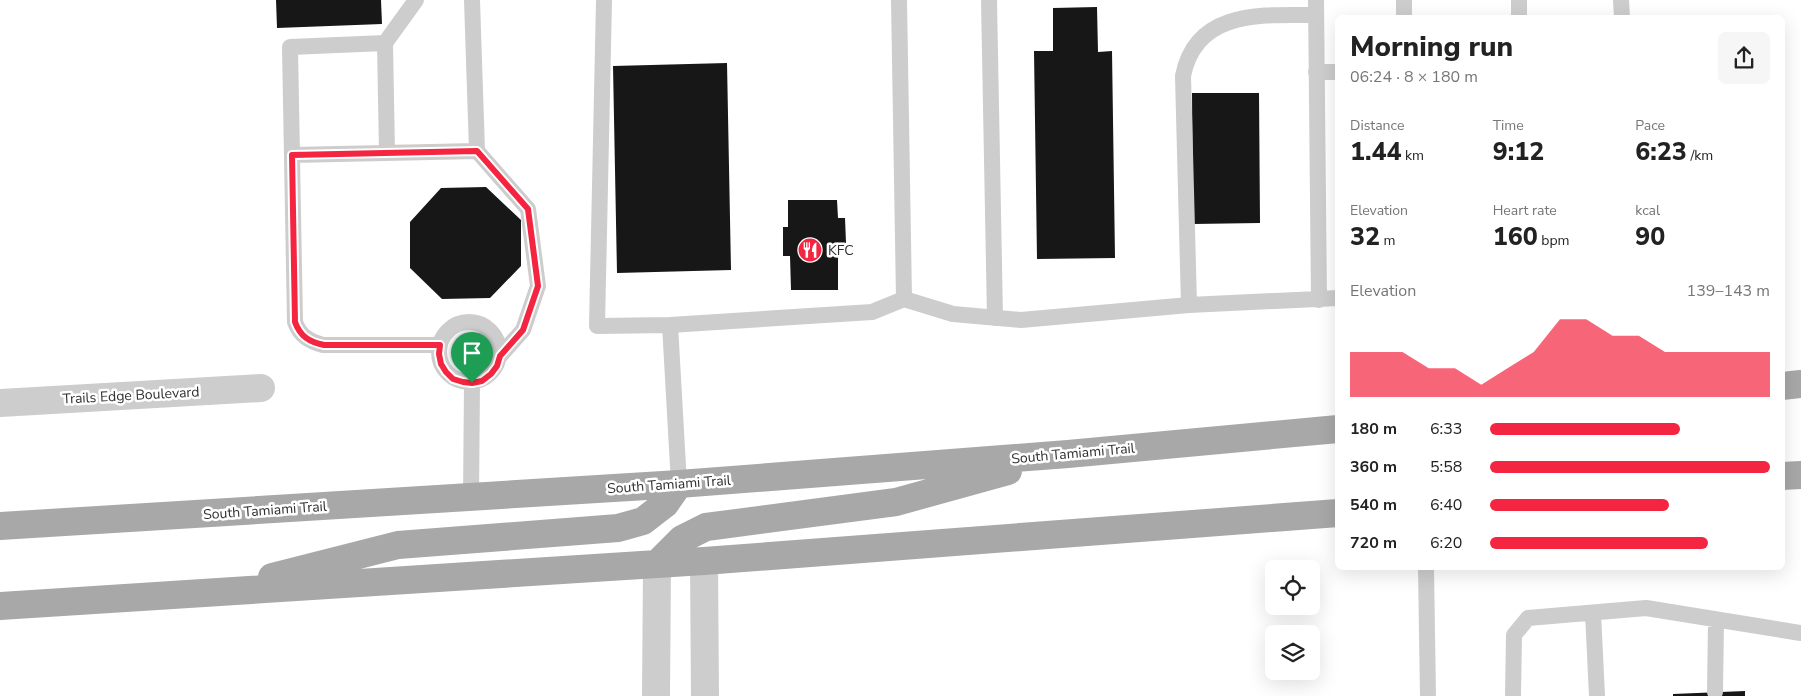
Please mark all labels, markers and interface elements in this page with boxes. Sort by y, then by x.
text: Morning run [1350,28,1513,66]
button: share [1718,32,1770,84]
text: 06:24 · 8 × 180 m [1350,66,1478,88]
text: Distance [1350,116,1404,135]
text: Time [1493,116,1524,135]
text: Pace [1635,116,1665,135]
text: 1.44 [1350,135,1402,169]
text: 9:12 [1493,135,1544,169]
text: 6:23 [1635,135,1687,169]
text: km [1402,146,1424,165]
text: /km [1687,146,1713,165]
text: Elevation [1350,201,1408,220]
text: Heart rate [1493,201,1557,220]
text: kcal [1635,201,1660,220]
text: 32 [1350,220,1380,254]
text: 160 [1493,220,1538,254]
text: 90 [1635,220,1665,254]
text: m [1380,231,1396,250]
text: bpm [1538,231,1570,250]
restaurant icon: KFC [797,237,823,263]
place label: KFC [828,241,854,260]
text: Elevation [1350,280,1416,302]
text: 139–143 m [1687,280,1770,302]
pin [451,332,493,383]
icon: arrive [458,339,486,367]
street label: Trails Edge Boulevard [62,382,200,409]
text: 180 m [1350,418,1397,440]
text: 6:33 [1430,418,1462,440]
street label: South Tamiami Trail [1010,439,1137,468]
text: 360 m [1350,456,1397,478]
text: 5:58 [1430,456,1462,478]
street label: South Tamiami Trail [606,471,732,498]
text: 540 m [1350,494,1397,516]
text: 6:40 [1430,494,1462,516]
street label: South Tamiami Trail [202,497,328,524]
text: 720 m [1350,532,1397,554]
text: 6:20 [1430,532,1462,554]
map controls [1265,560,1320,680]
button: locate [1265,560,1320,615]
button: layers [1265,625,1320,680]

